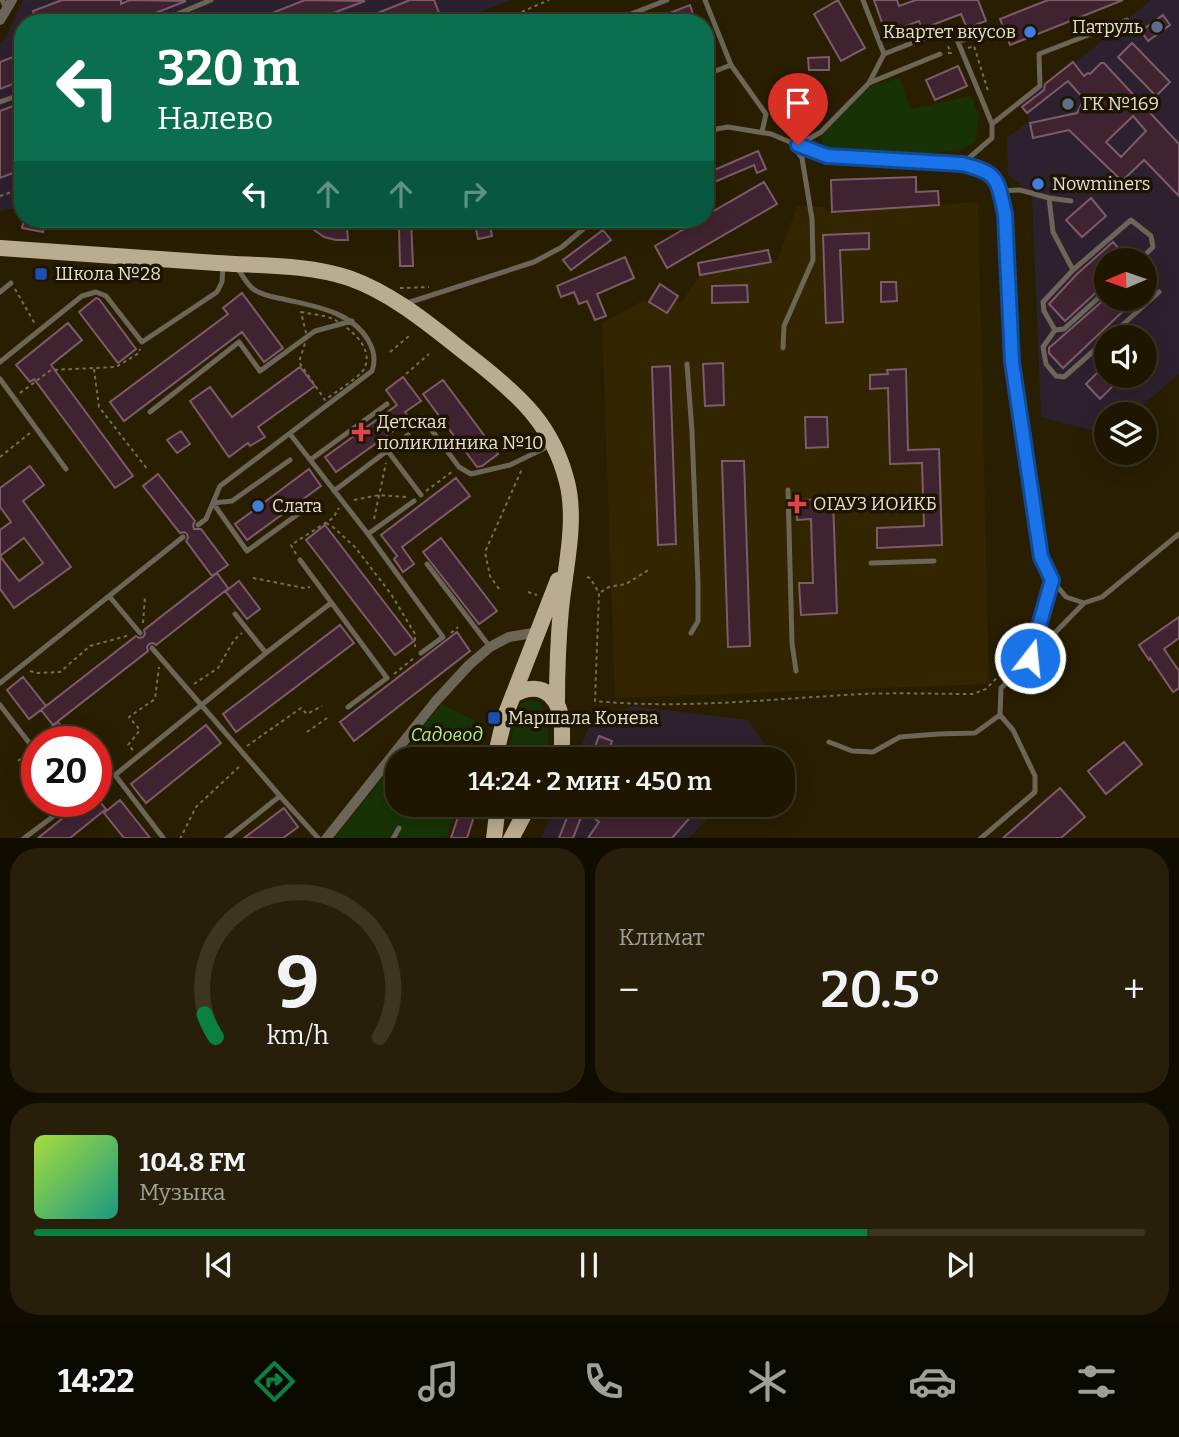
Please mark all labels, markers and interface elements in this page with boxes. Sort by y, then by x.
place label: Патруль [1072,16,1143,38]
marker: Патруль [1149,19,1165,35]
place label: Квартет вкусов [883,21,1016,43]
marker: Квартет вкусов [1022,24,1038,40]
text: 320 m [157,39,300,98]
icon: left [42,42,133,133]
pin [768,73,828,145]
icon: arrive [779,84,817,122]
place label: ГК №169 [1082,93,1159,115]
marker: ГК №169 [1060,96,1076,112]
text: Налево [157,99,273,137]
place label: Nowminers [1052,173,1150,195]
icon: left [236,175,274,213]
icon: ahead [309,175,347,213]
icon: ahead [382,175,420,213]
icon: right [455,175,493,213]
marker: Nowminers [1030,176,1046,192]
north arrow [1094,248,1157,312]
map controls [1094,248,1157,465]
place label: Школа №28 [55,263,161,285]
marker: Школа №28 [33,266,49,282]
button: sound [1094,325,1157,388]
button: layers [1094,402,1157,465]
place label: Детская поликлиника №10 [377,411,544,454]
marker: Детская поликлиника №10 [351,422,371,442]
place label: ОГАУЗ ИОИКБ [813,493,937,515]
marker: ОГАУЗ ИОИКБ [787,494,807,514]
place label: Слата [272,495,322,517]
marker: Слата [250,498,266,514]
position arrow [993,621,1067,695]
place label: Маршала Конева [508,707,659,729]
marker: Маршала Конева [486,710,502,726]
park label: Садовод [411,724,483,746]
speed limit sign: 20 [21,726,112,817]
text: 14:24 · 2 мин · 450 m [468,766,712,797]
text: Климат [619,923,705,951]
text: 9 [276,939,319,1026]
text: 20.5° [821,958,942,1021]
text: − [619,967,639,1013]
text: + [1123,967,1145,1013]
text: km/h [266,1020,329,1050]
text: 104.8 FM [139,1147,246,1178]
text: Музыка [139,1178,226,1206]
icon: previous [200,1246,238,1284]
icon: pause [570,1246,608,1284]
icon: next [941,1246,979,1284]
icon: directions [250,1357,299,1406]
icon: music [414,1357,463,1406]
icon: phone [579,1357,628,1406]
icon: climate [743,1357,792,1406]
icon: car [908,1357,957,1406]
icon: filters [1072,1357,1121,1406]
text: 14:22 [58,1362,135,1400]

